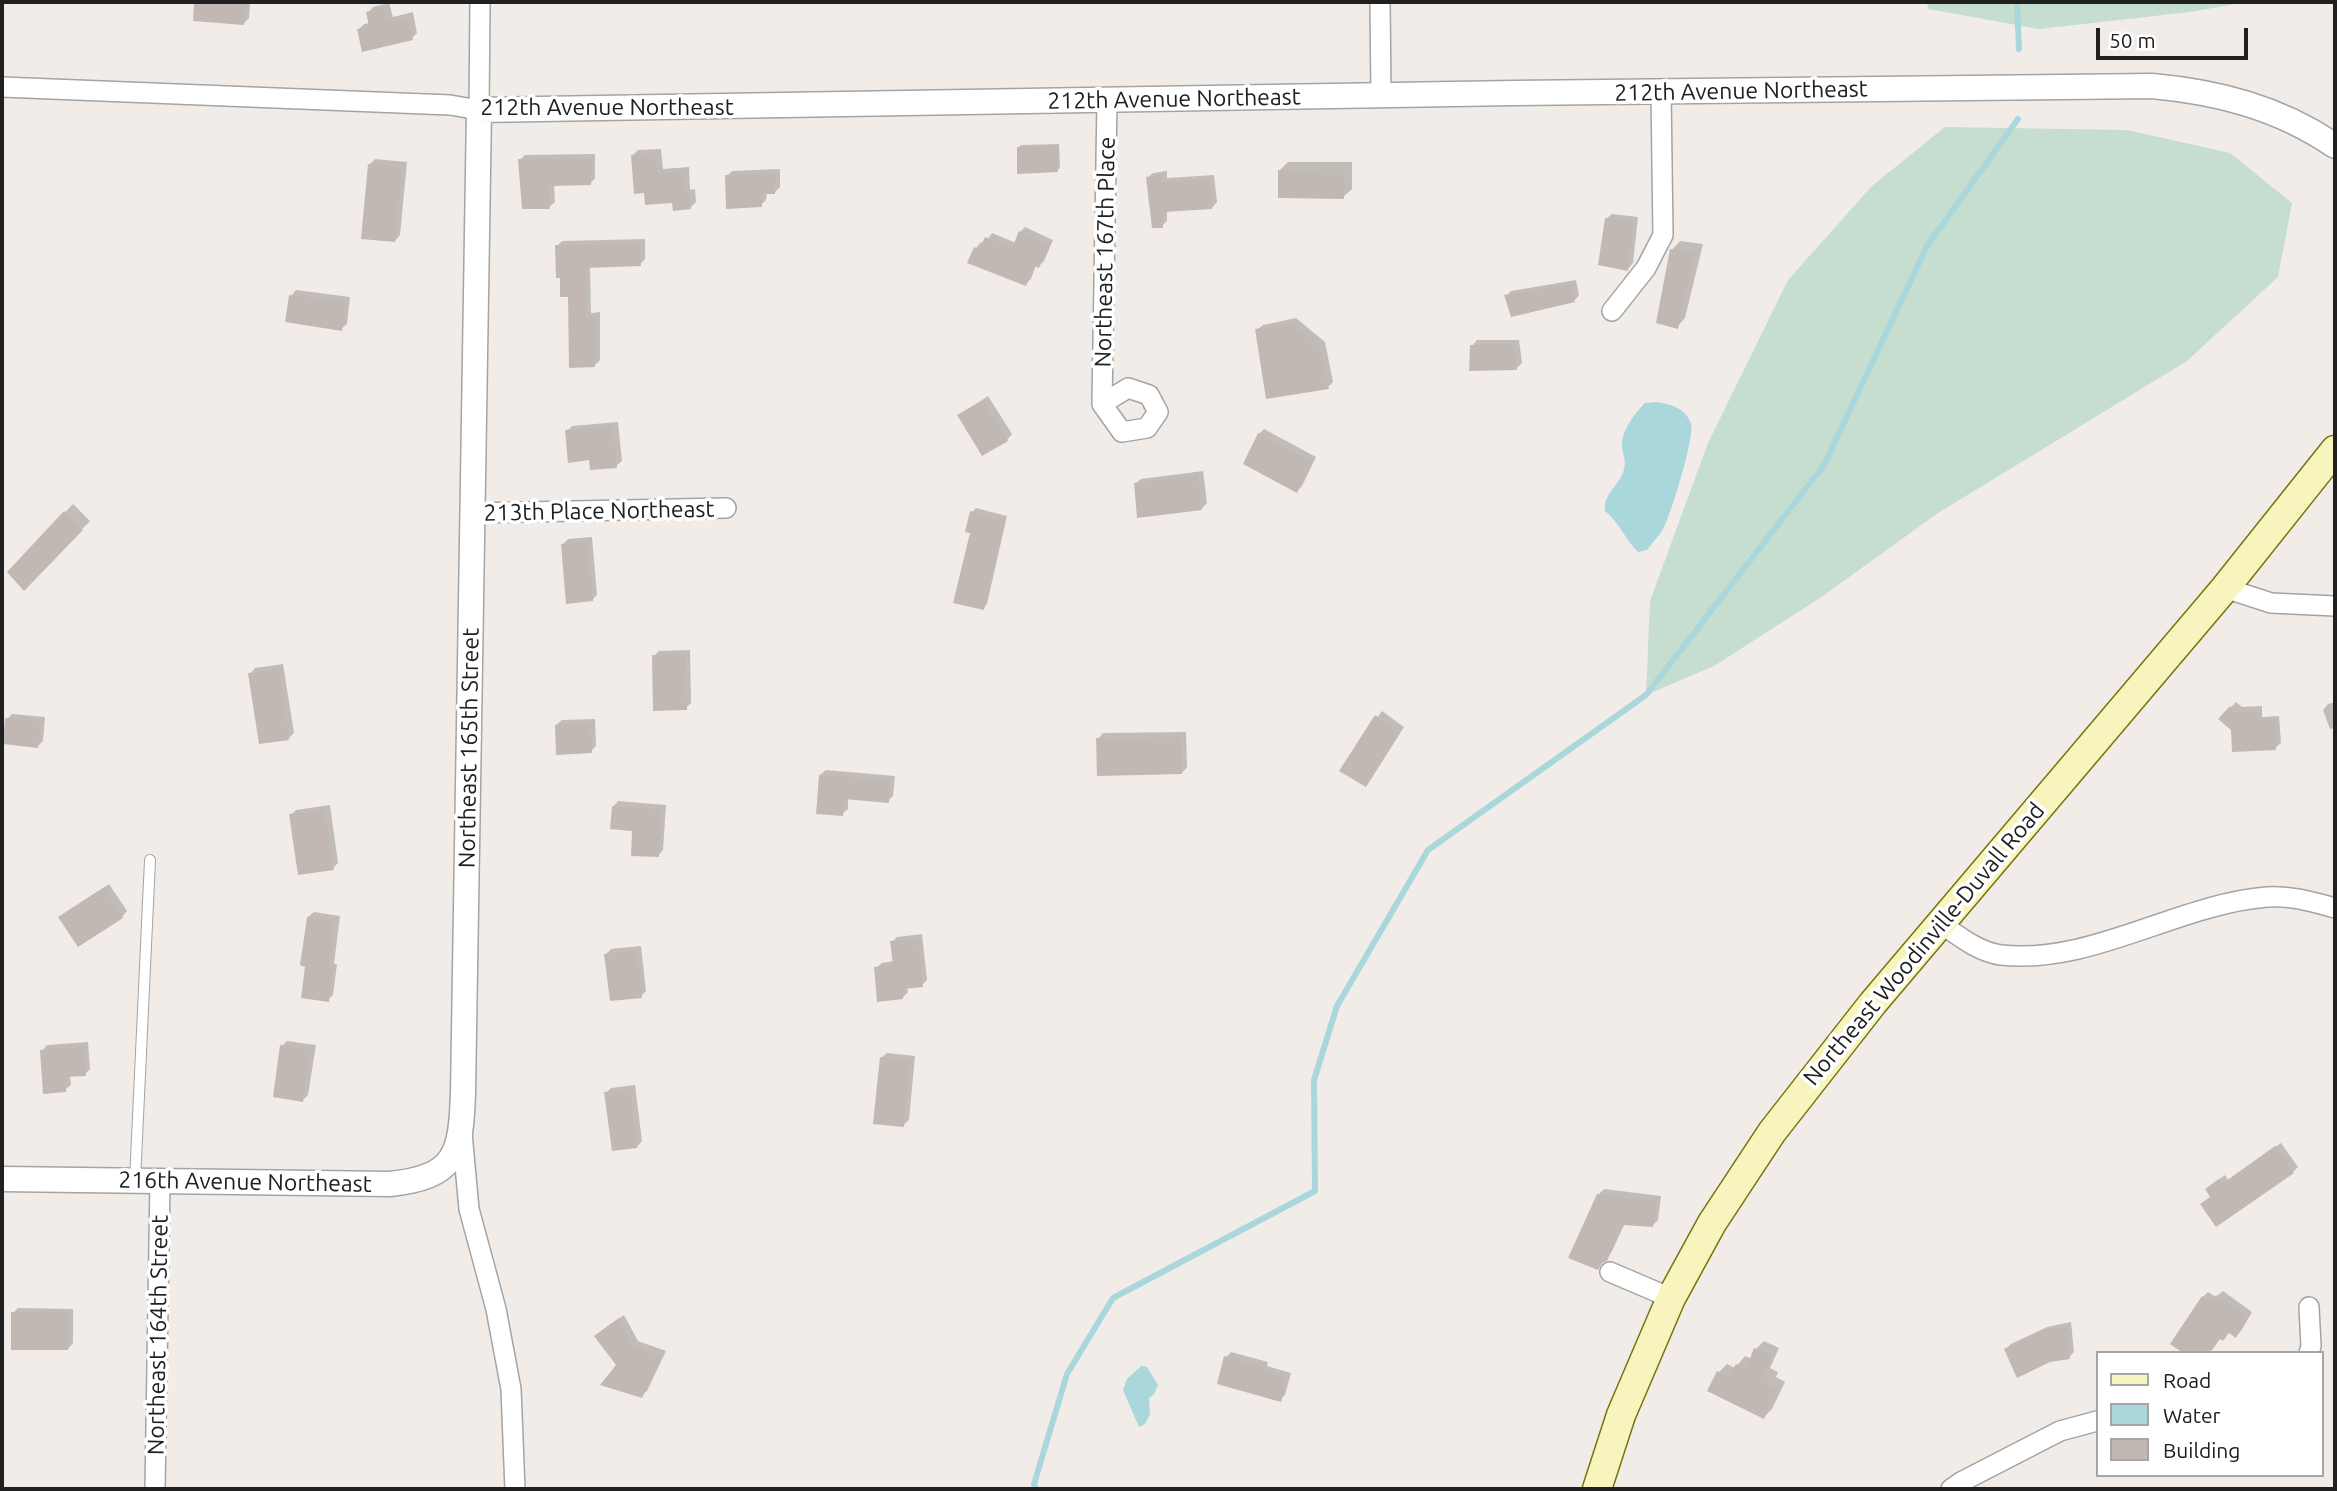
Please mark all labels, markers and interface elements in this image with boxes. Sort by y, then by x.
scale bar [2099,14,2251,58]
text: 50 m [2109,28,2156,52]
street label: 212th Avenue Northeast [1614,75,1868,107]
street label: 212th Avenue Northeast [1047,83,1301,115]
street label: 212th Avenue Northeast [480,93,734,121]
street label: Northeast 167th Place [1089,136,1121,368]
street label: 213th Place Northeast [483,495,715,527]
street label: Northeast 165th Street [453,628,485,868]
street label: Northeast Woodinville-Duvall Road [1798,797,2050,1091]
street label: 216th Avenue Northeast [118,1166,372,1198]
street label: Northeast 164th Street [142,1215,174,1455]
legend [2096,1351,2323,1477]
text: Road [2163,1368,2211,1392]
text: Water [2163,1403,2221,1427]
text: Building [2163,1438,2240,1462]

